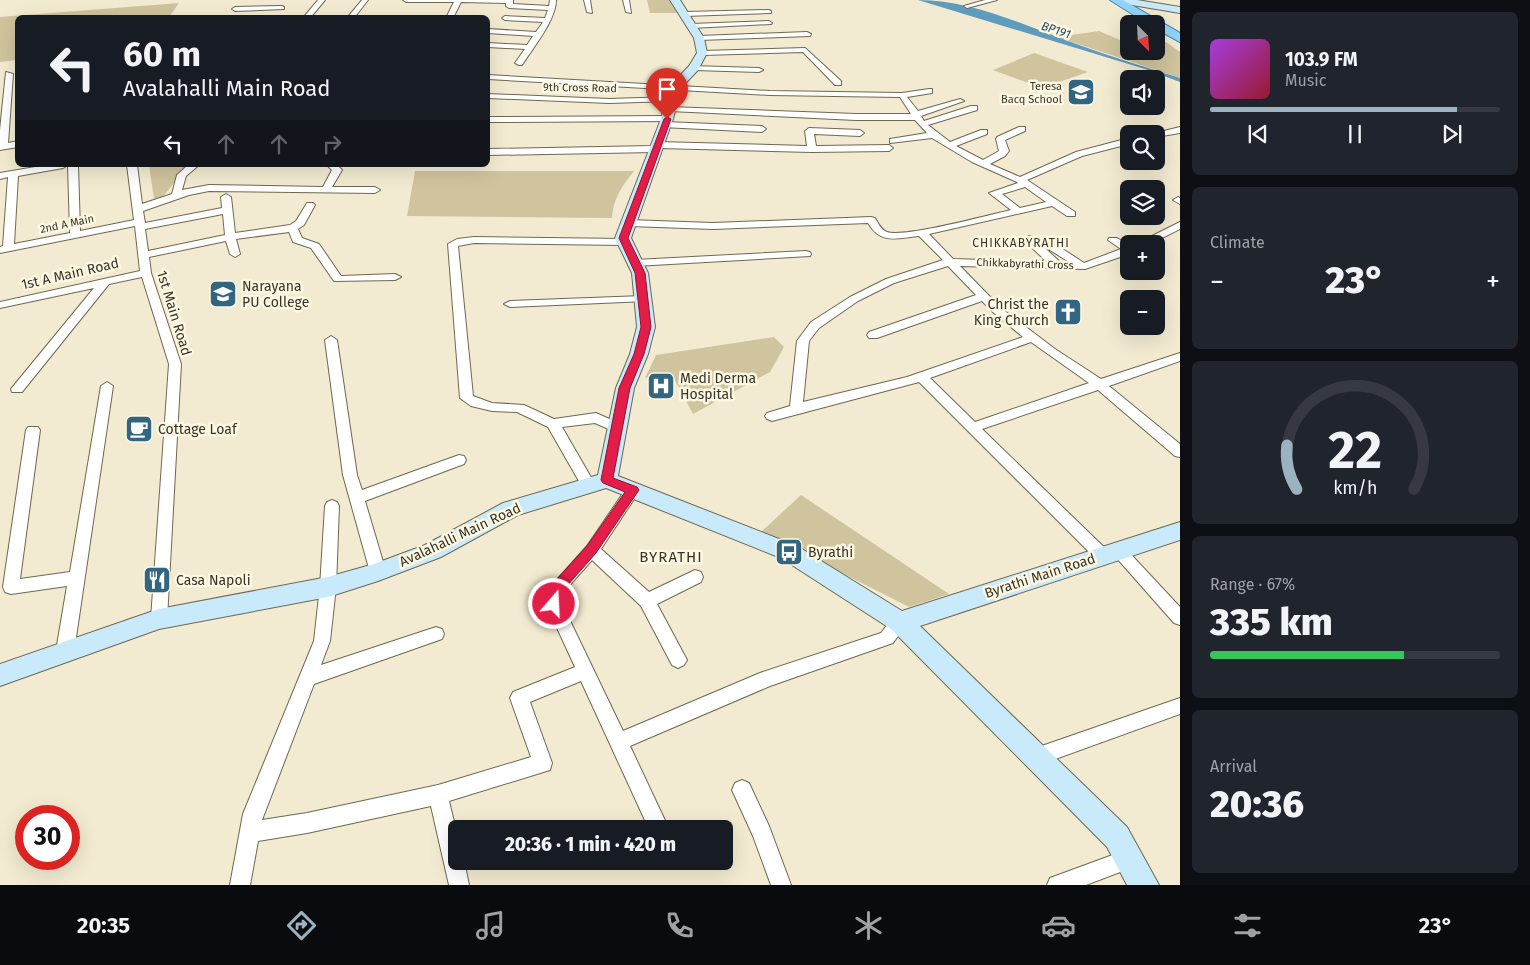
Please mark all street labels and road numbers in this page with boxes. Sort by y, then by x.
street label: 9th Cross Road [543,81,617,95]
street label: 2nd A Main [39,212,95,236]
street label: 1st A Main Road [19,254,121,294]
street label: Chikkabyrathi Cross [976,256,1074,272]
street label: 1st Main Road [153,268,195,358]
street label: Avalahalli Main Road [397,499,523,571]
street label: Byrathi Main Road [982,550,1098,602]

